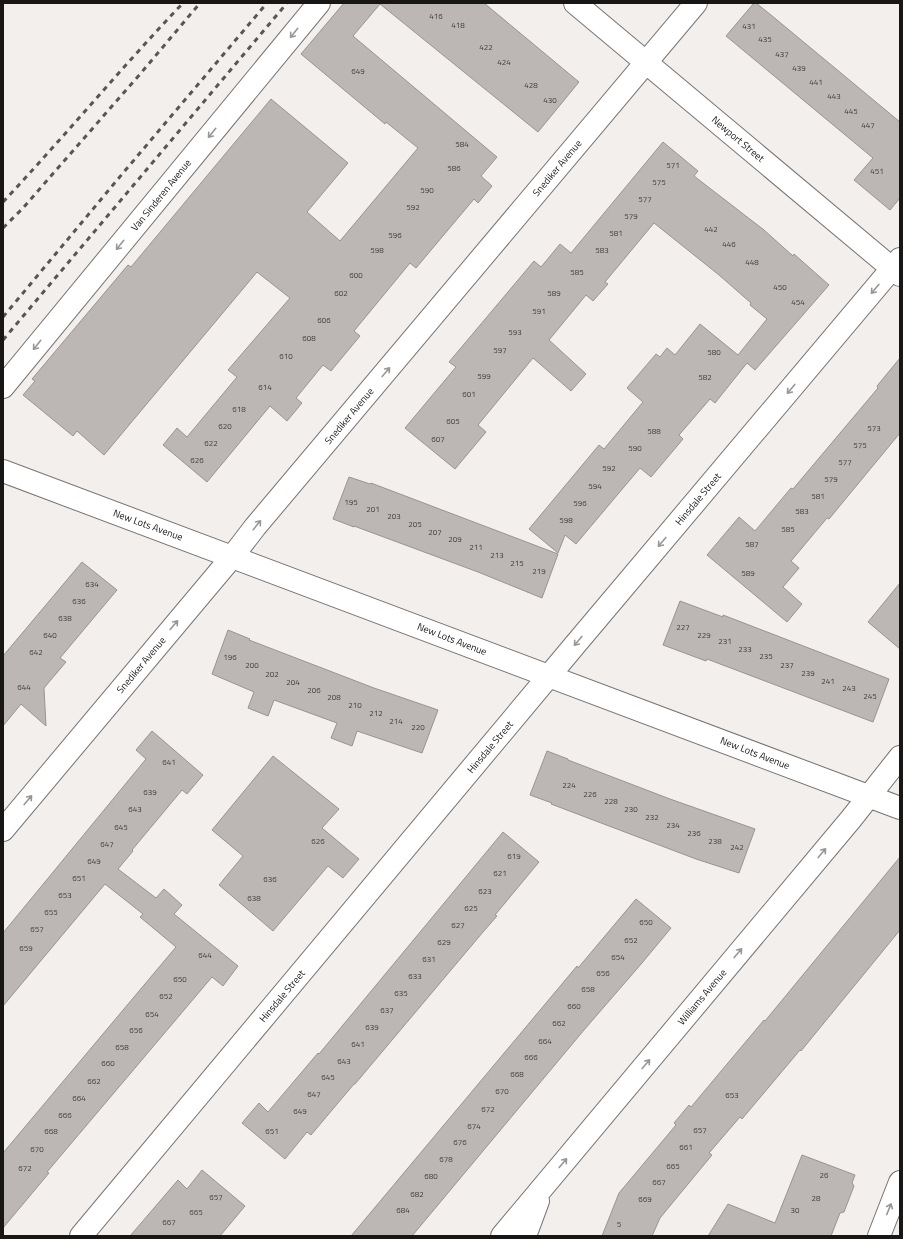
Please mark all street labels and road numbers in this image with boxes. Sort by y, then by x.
street label: Newport Street [708,112,768,166]
street label: Snediker Avenue [529,136,585,200]
street label: Van Sinderen Avenue [127,156,195,234]
street label: Snediker Avenue [321,384,377,448]
street label: Hinsdale Street [671,469,725,529]
street label: New Lots Avenue [111,505,185,545]
street label: New Lots Avenue [415,619,489,659]
street label: Snediker Avenue [113,633,169,697]
street label: Hinsdale Street [463,717,517,777]
street label: New Lots Avenue [718,733,792,773]
street label: Hinsdale Street [255,966,309,1026]
street label: Williams Avenue [674,966,730,1028]

